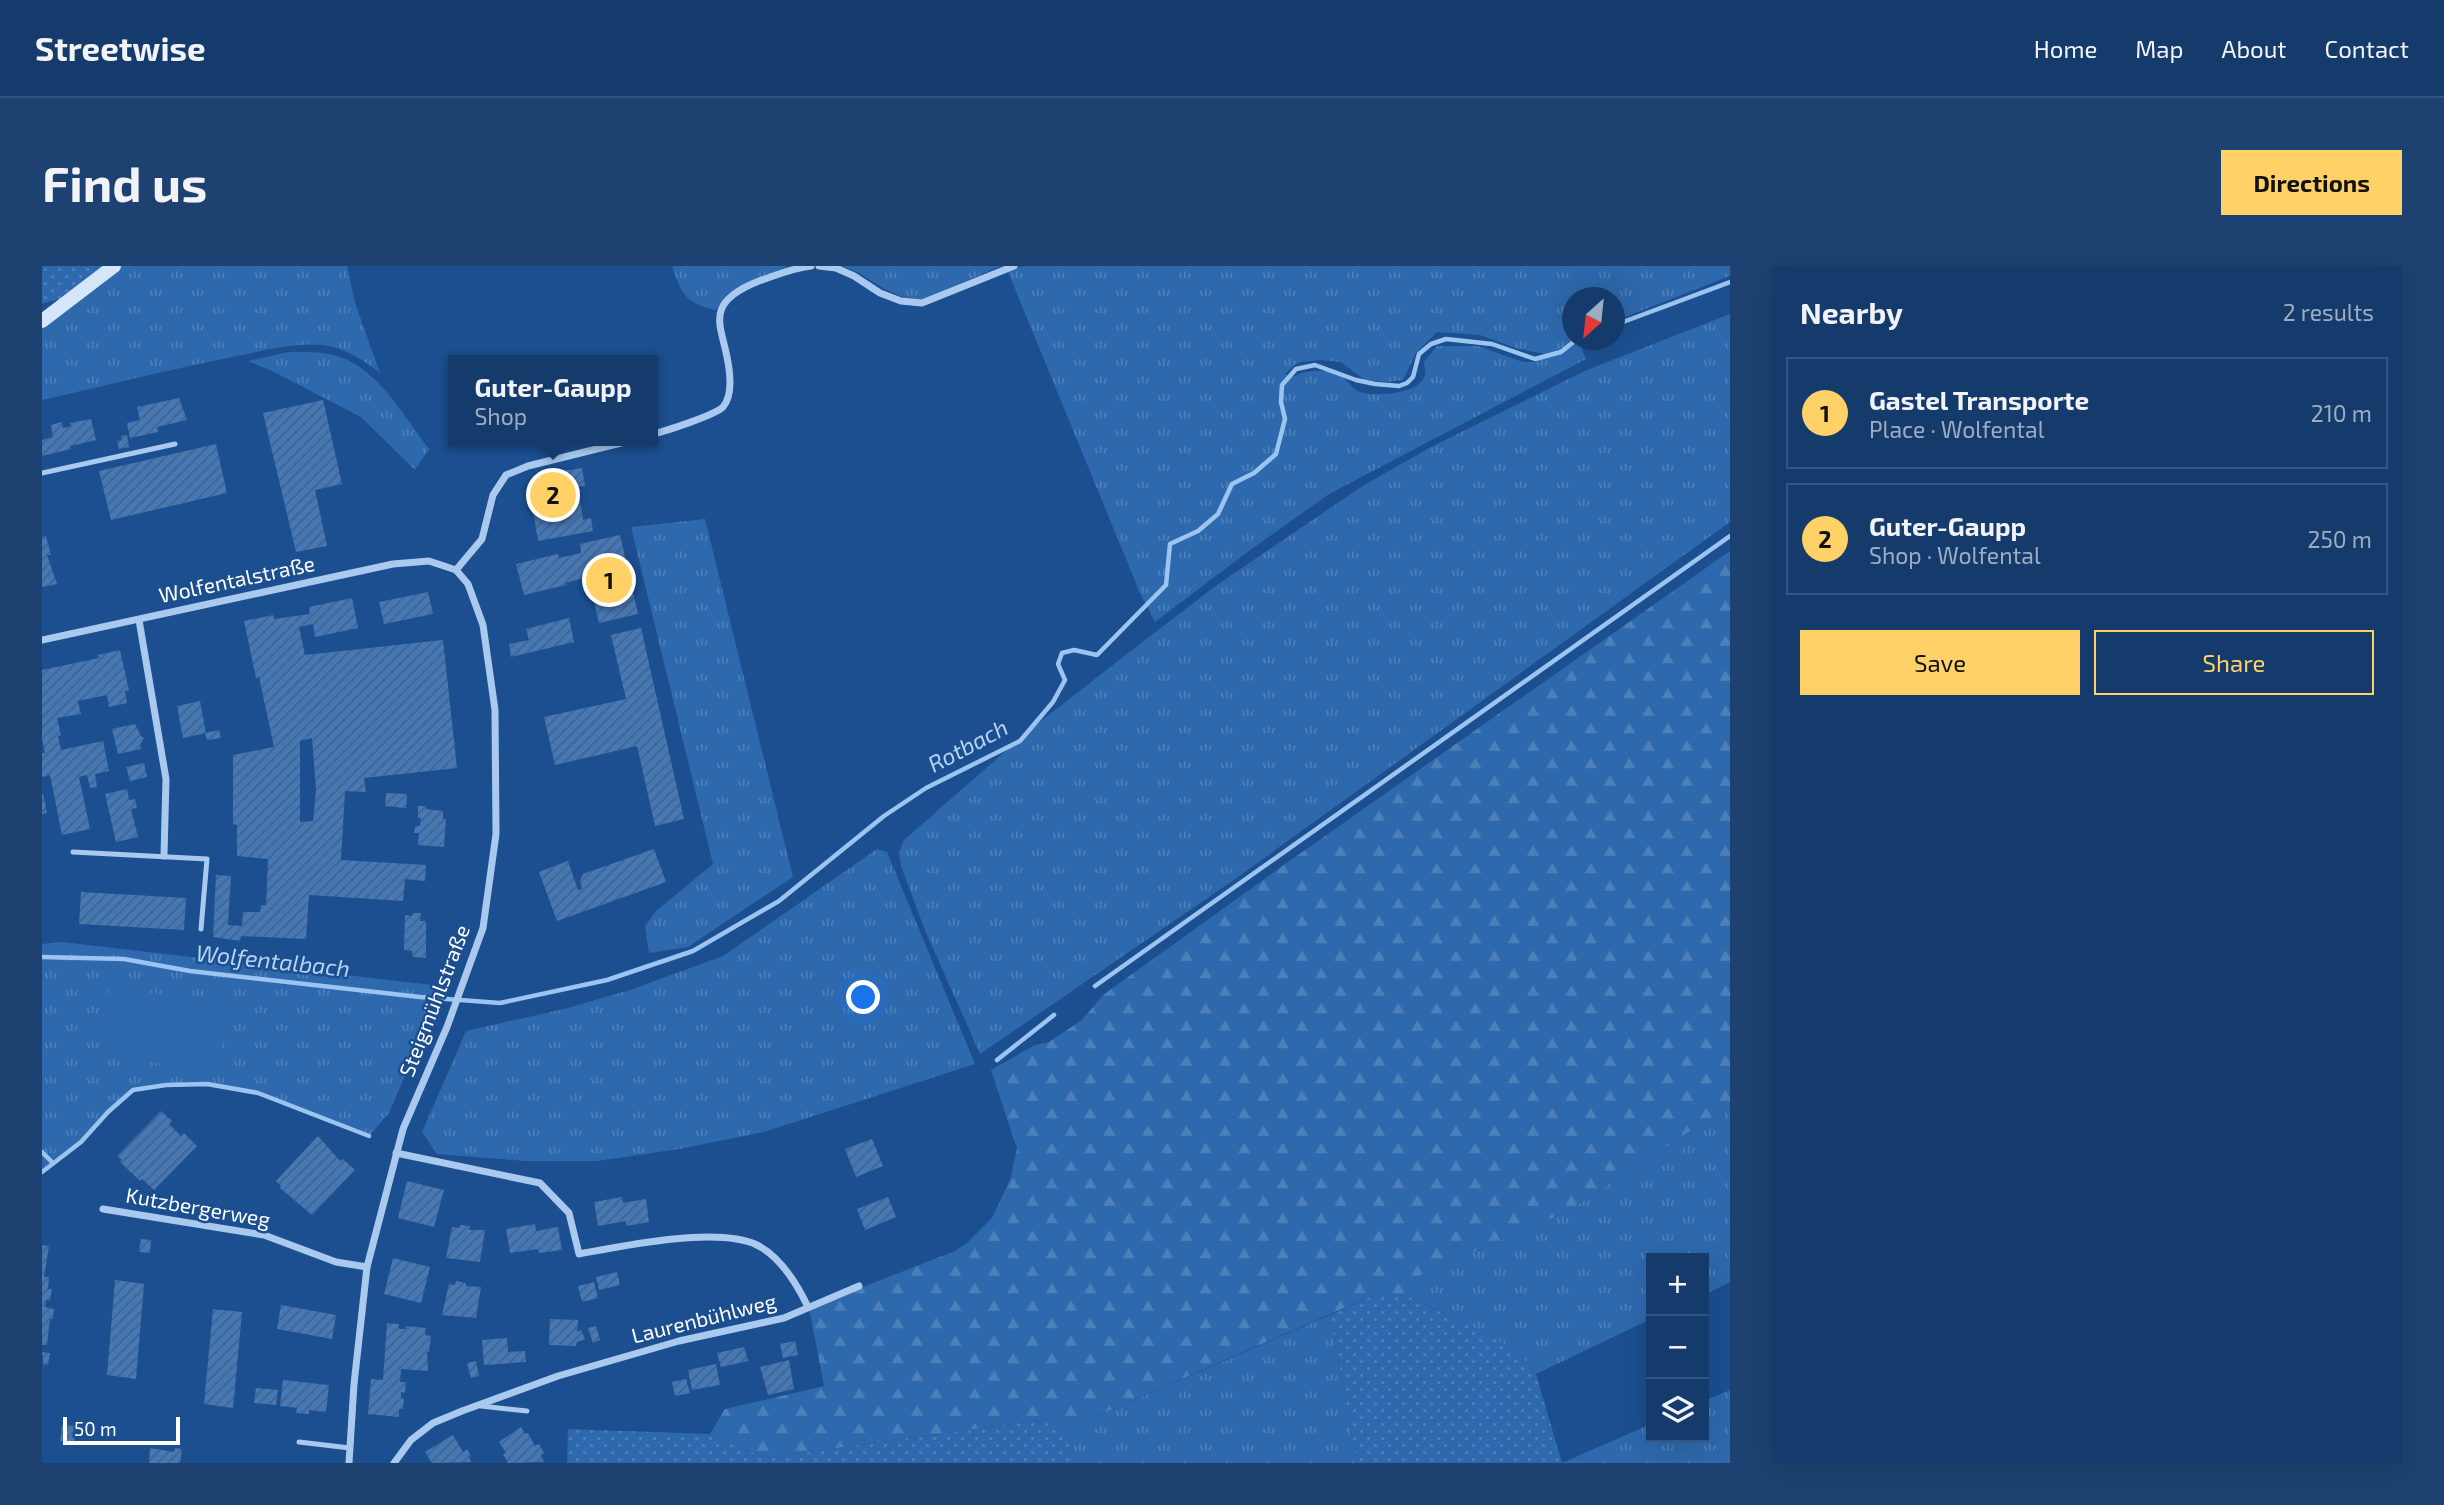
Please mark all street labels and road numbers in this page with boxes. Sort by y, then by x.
street label: Wolfentalstraße [156,550,317,607]
street label: Steigmühlstraße [393,921,474,1080]
street label: Kutzbergerweg [124,1182,273,1232]
street label: Laurenbühlweg [629,1287,779,1348]

